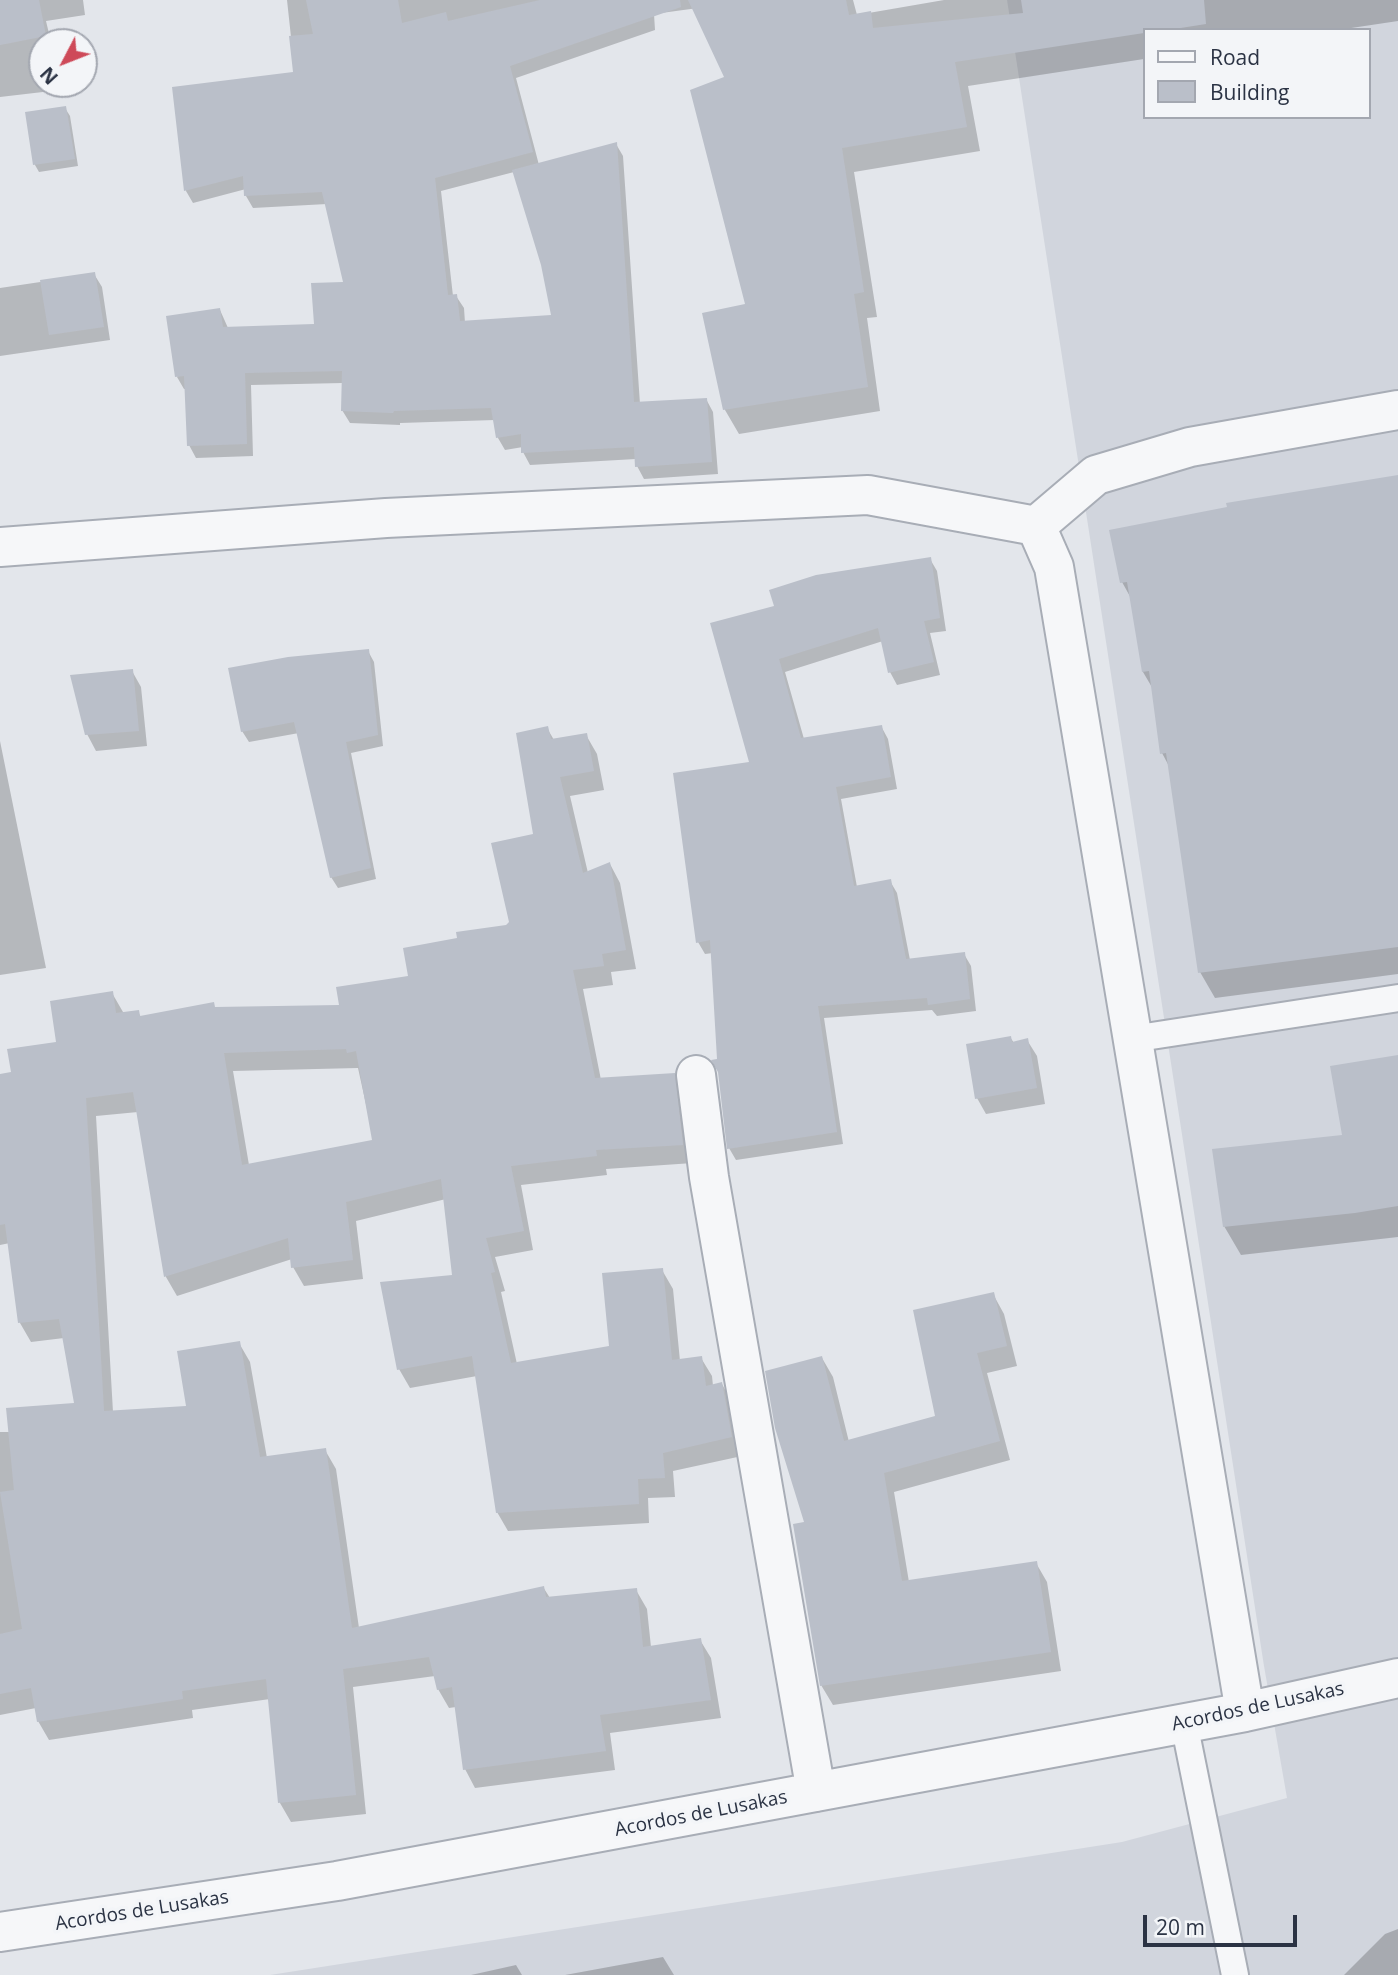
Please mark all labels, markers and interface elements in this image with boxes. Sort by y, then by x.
north arrow [28,28,98,98]
legend [1142,28,1370,119]
text: Road [1210,43,1260,71]
text: N [34,61,64,90]
text: Building [1210,78,1289,106]
street label: Acordos de Lusakas [1170,1678,1346,1736]
street label: Acordos de Lusakas [613,1786,789,1842]
street label: Acordos de Lusakas [54,1886,230,1936]
scale bar [1146,1902,1300,1946]
text: 20 m [1156,1913,1205,1941]

